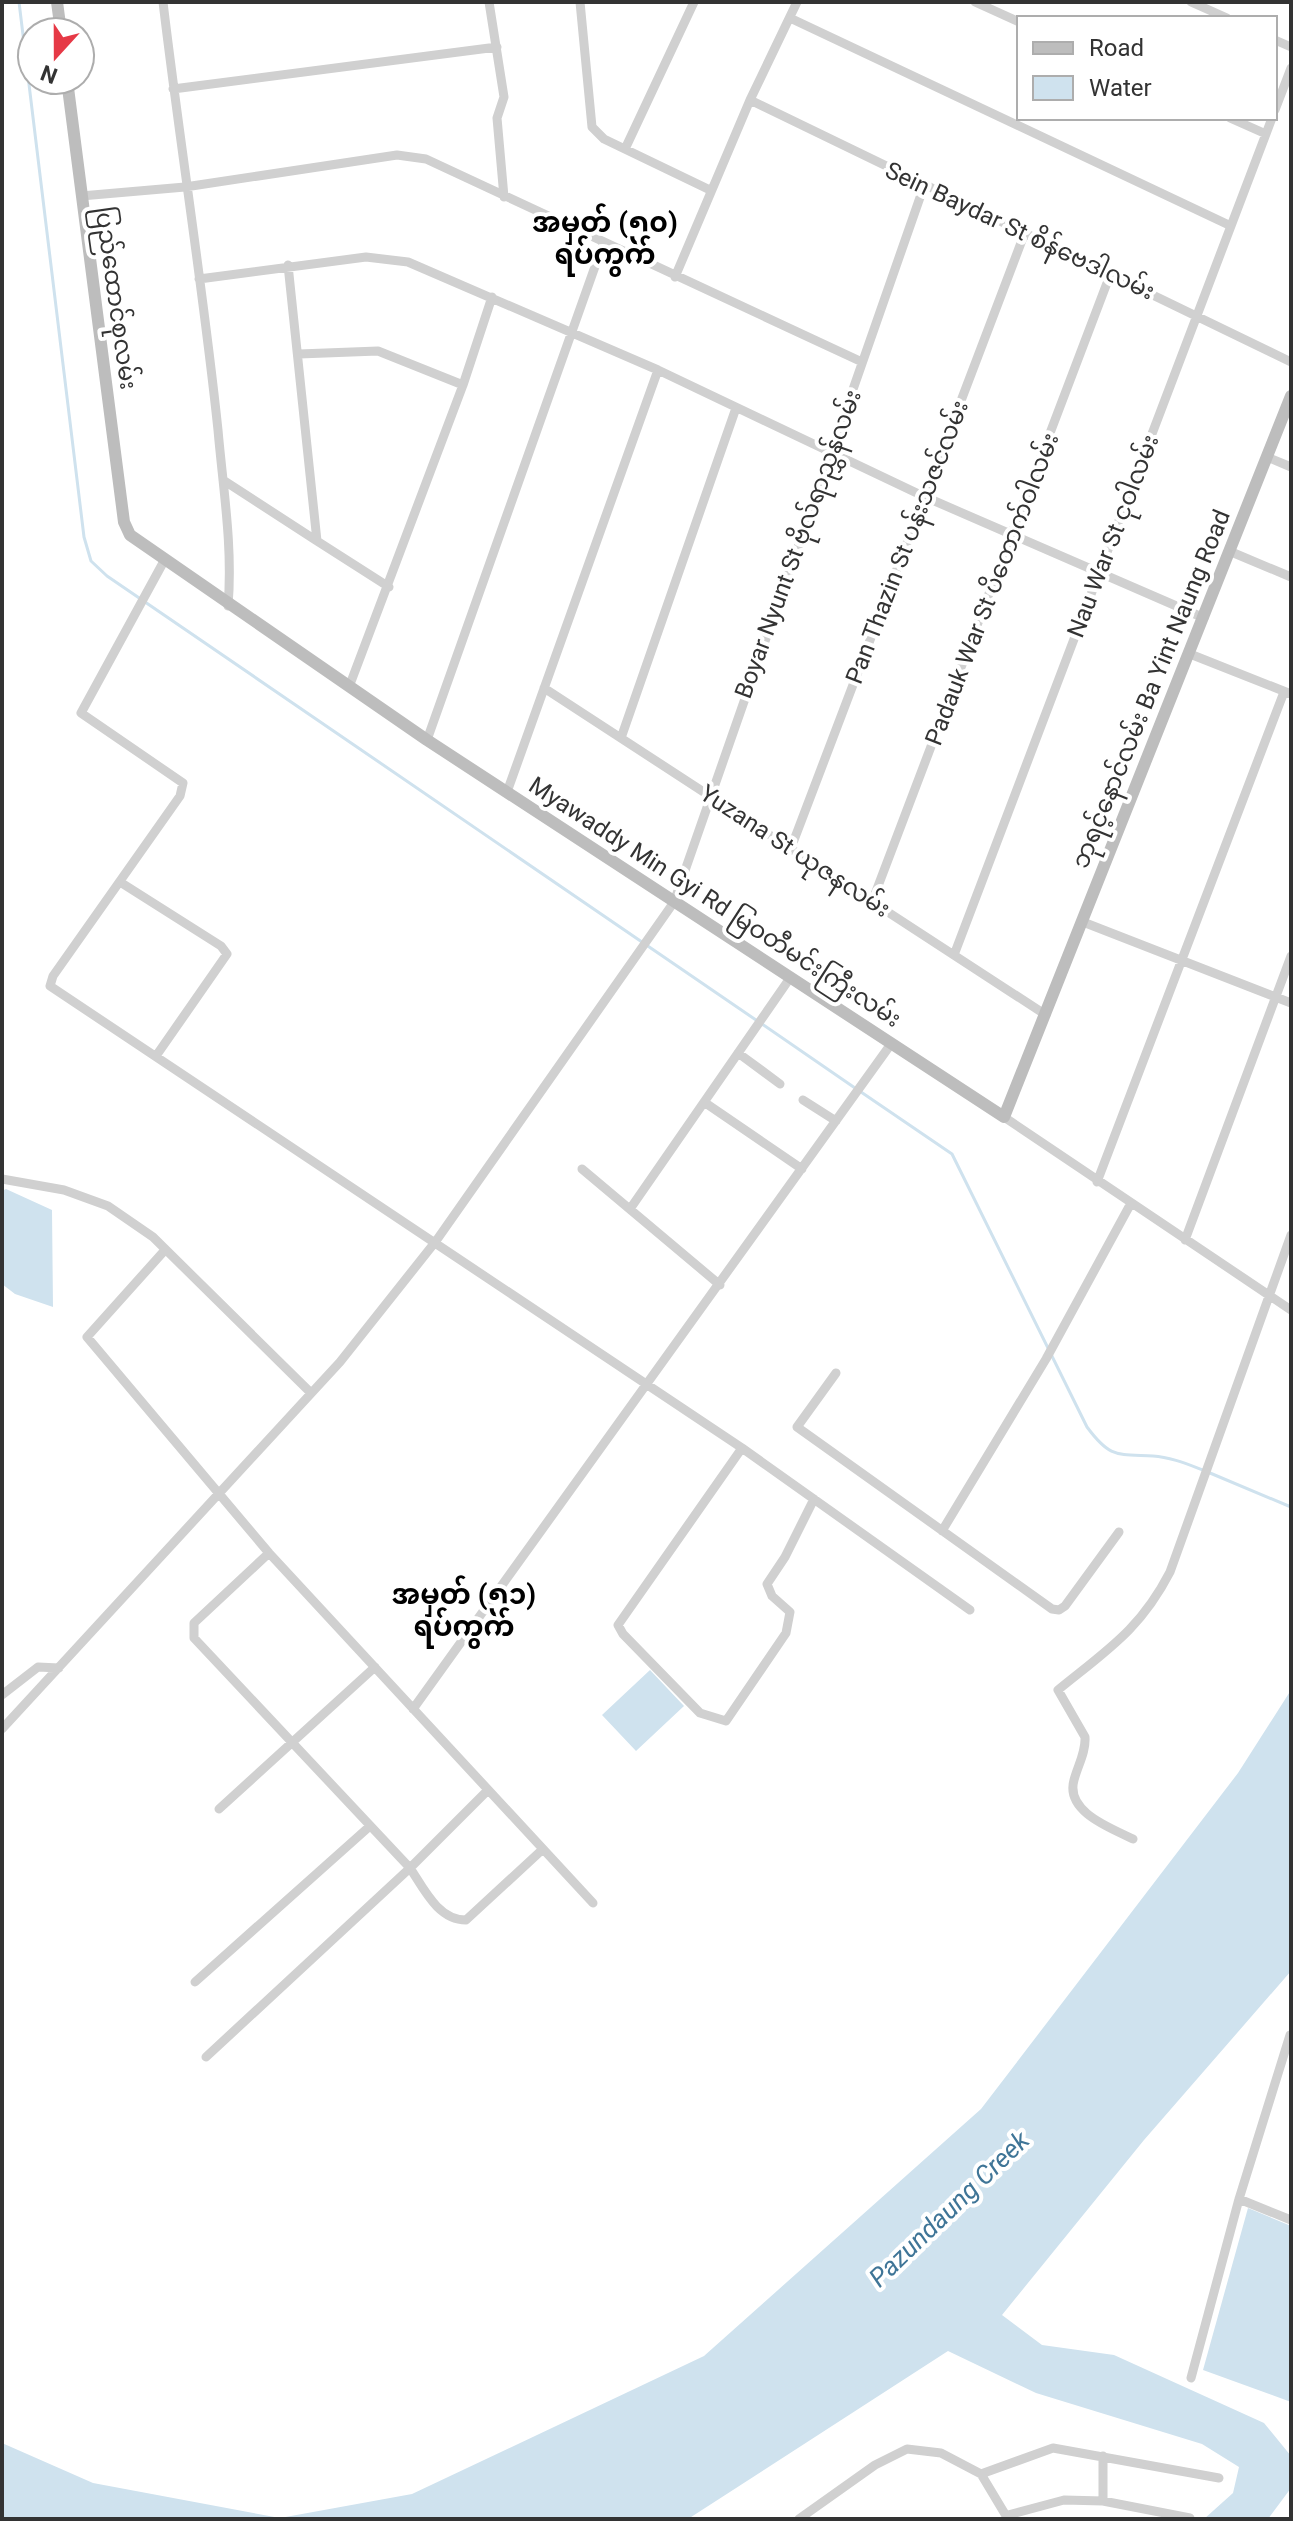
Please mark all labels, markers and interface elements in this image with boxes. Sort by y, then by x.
north arrow [16,16,96,96]
legend [1017,16,1277,120]
text: Road [1089,34,1144,62]
text: N [37,60,61,89]
text: Water [1089,74,1152,102]
street label: Sein Baydar St စိန်ဗေဒါလမ်း [879,154,1160,310]
district label: အမှတ် (၅၀) ရပ်ကွက် [532,203,678,277]
street label: ပြည်ထောင်စုလမ်း [84,204,145,392]
street label: Boyar Nyunt St ဗိုလ်ရာညွှန်လမ်း [727,385,872,704]
street label: Pan Thazin St ပန်းသဇင်လမ်း [838,396,979,689]
street label: Padauk War St ပိတောက်ဝါလမ်း [918,428,1065,749]
street label: Nau War St ငုဝါလမ်း [1060,430,1169,643]
street label: ဘုရင့်နောင်လမ်း Ba Yint Naung Road [1064,505,1241,874]
street label: Myawaddy Min Gyi Rd မြဝတီမင်းကြီးလမ်း [521,769,907,1037]
street label: Yuzana St ယုဇနလမ်း [692,777,896,927]
district label: အမှတ် (၅၁) ရပ်ကွက် [392,1575,536,1649]
water label: Pazundaung Creek [863,2124,1036,2293]

